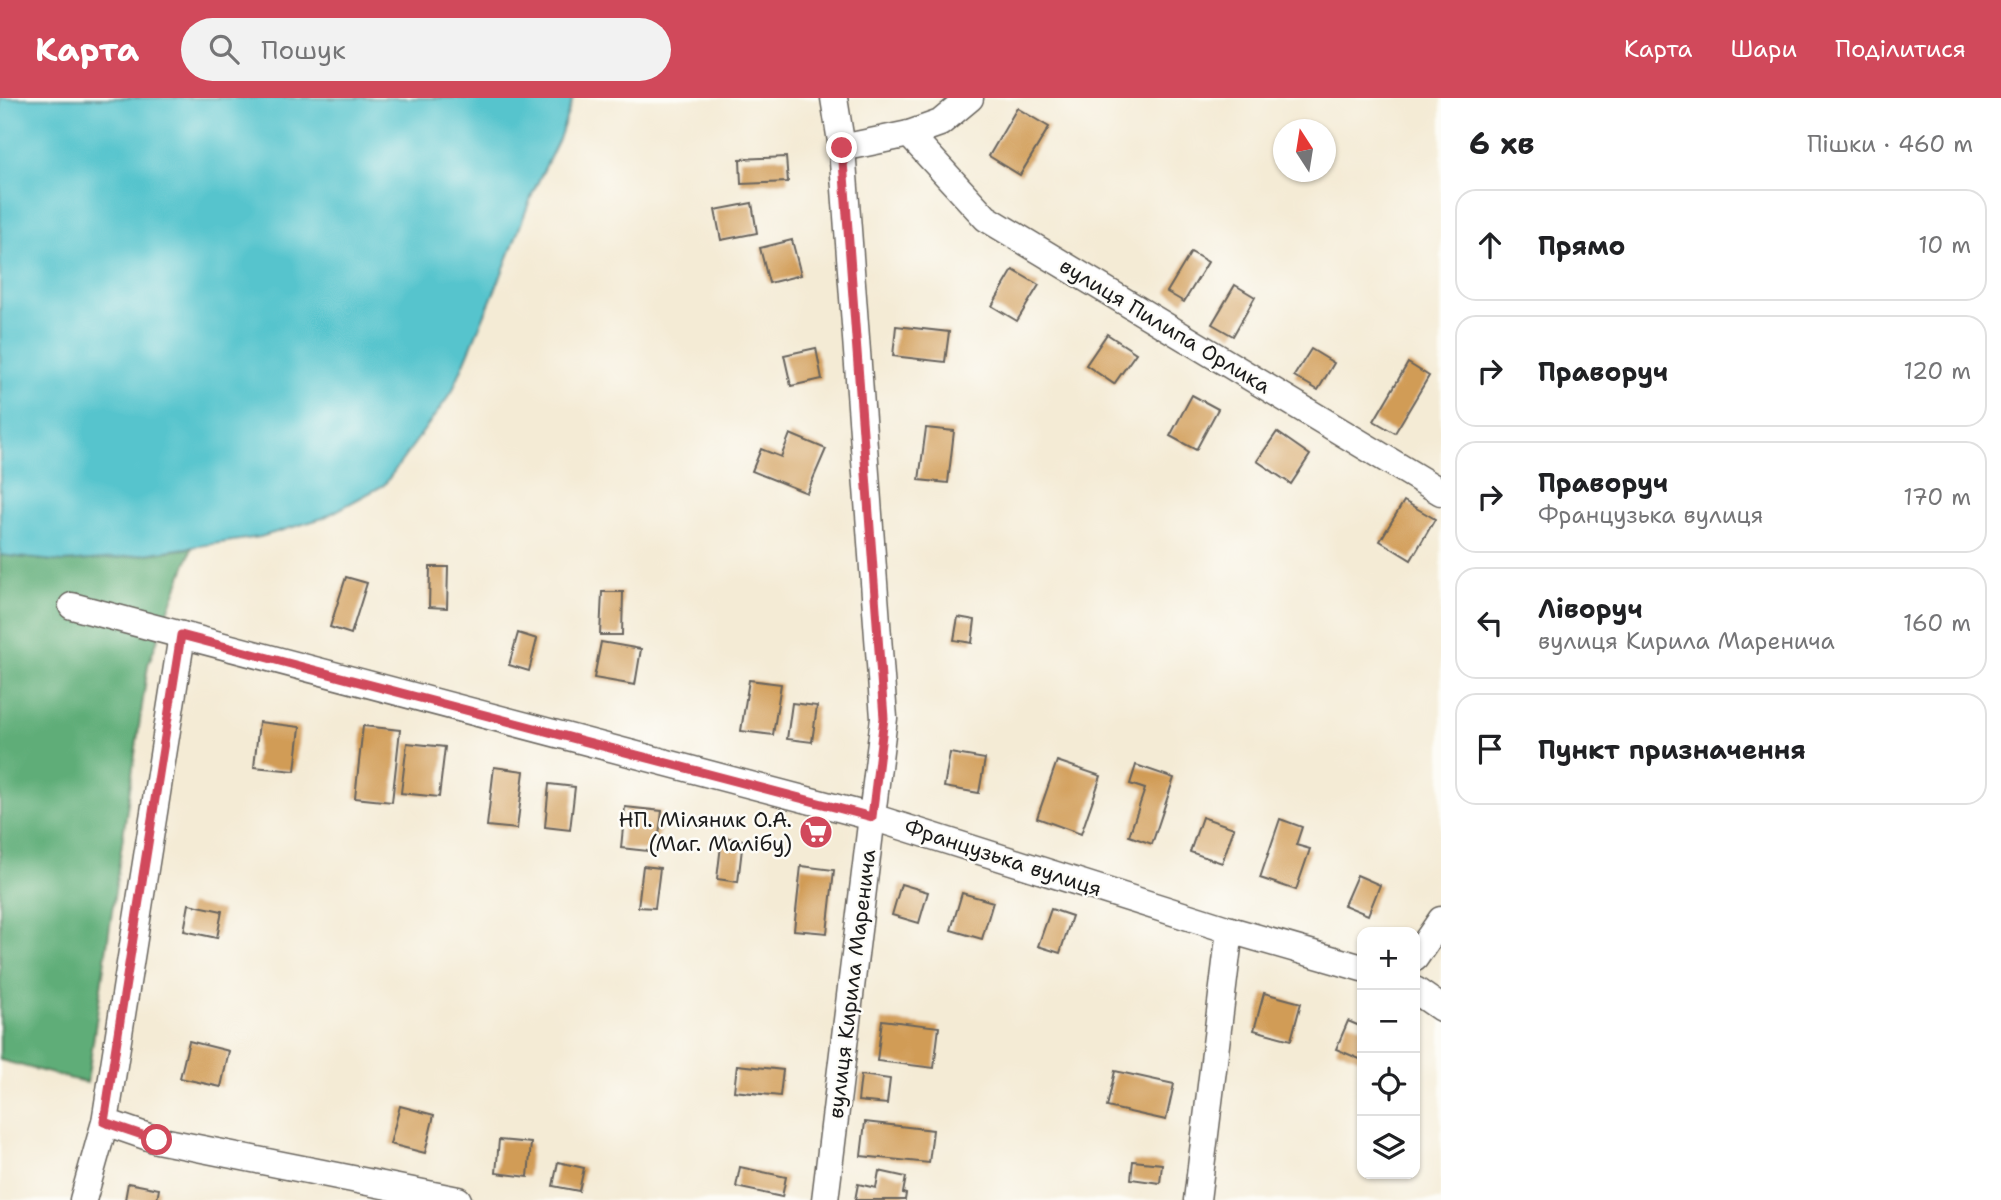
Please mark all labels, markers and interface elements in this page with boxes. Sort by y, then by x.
search box [181,18,671,81]
text: Карта [35,27,139,72]
icon: search [205,30,243,68]
text: Пошук [261,32,346,67]
text: Карта [1624,33,1692,65]
text: Шари [1730,33,1797,65]
text: Поділитися [1835,33,1966,65]
north arrow [1273,119,1336,182]
text: 6 хв [1469,123,1534,164]
text: Пішки · 460 m [1807,129,1973,159]
route end [826,132,857,163]
icon: ahead [1471,226,1509,264]
text: Прямо [1538,228,1626,263]
text: 10 m [1918,230,1971,260]
street label: вулиця Пилипа Орлика [1054,252,1276,400]
icon: right [1471,352,1509,390]
text: Праворуч [1538,354,1668,389]
text: 120 m [1903,356,1971,386]
text: Праворуч [1538,465,1668,500]
icon: right [1471,478,1509,516]
text: 170 m [1903,482,1971,512]
text: Французька вулиця [1538,500,1763,530]
text: Ліворуч [1538,591,1643,626]
icon: left [1471,604,1509,642]
text: 160 m [1903,608,1971,638]
text: вулиця Кирила Маренича [1538,626,1835,656]
icon: arrive [1471,730,1509,768]
text: Пункт призначення [1538,732,1806,767]
place label: НП. Міляник О.А. (Маг. Малібу) [618,806,792,858]
supermarket icon: НП. Міляник О.А. (Маг. Малібу) [797,813,835,851]
street label: Французька вулиця [901,813,1105,903]
street label: вулиця Кирила Маренича [822,848,882,1120]
map controls [1357,927,1420,1179]
button: + [1357,927,1420,990]
button: − [1357,990,1420,1053]
button: locate [1357,1053,1420,1116]
button: layers [1357,1116,1420,1179]
route start [141,1124,172,1155]

